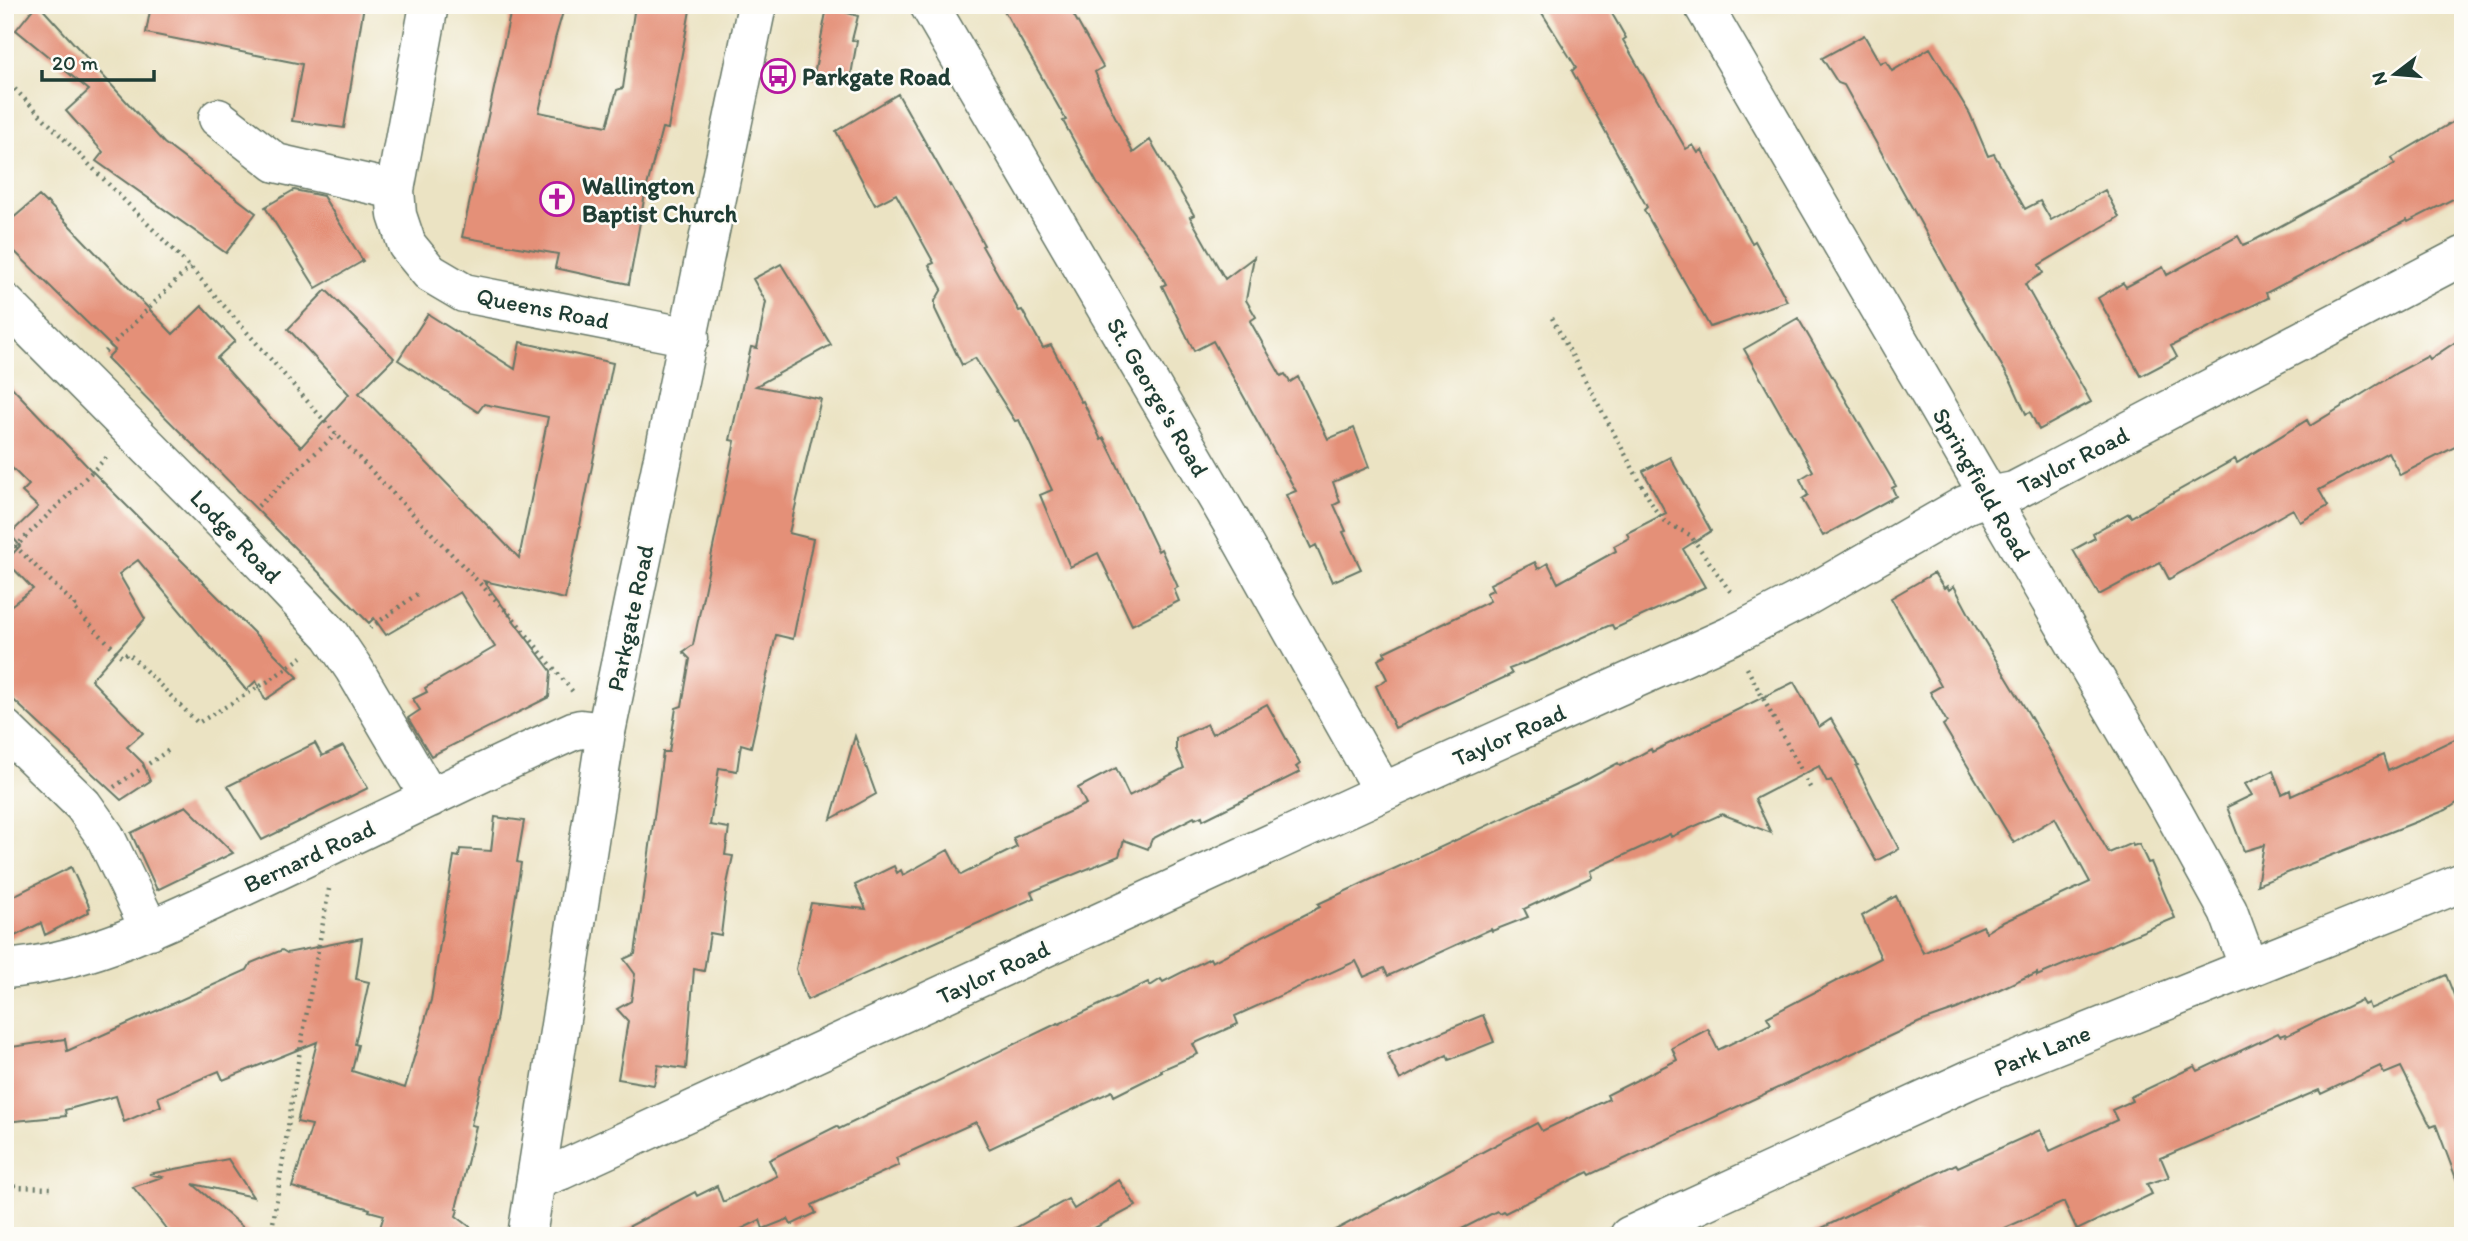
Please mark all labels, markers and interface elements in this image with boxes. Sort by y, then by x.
scale bar [42,38,154,82]
north arrow [2360,38,2430,108]
text: 20 m [52,50,99,75]
bus stop icon: Parkgate Road [759,57,797,95]
place label: Parkgate Road [802,62,951,92]
text: N [2366,69,2392,88]
place label: Wallington Baptist Church [582,171,738,229]
church icon: Wallington Baptist Church [538,180,576,218]
street label: Queens Road [474,281,612,335]
street label: St. George's Road [1101,312,1215,482]
street label: Springfield Road [1927,402,2037,566]
street label: Taylor Road [2013,420,2133,500]
street label: Lodge Road [184,483,288,589]
street label: Parkgate Road [600,542,660,694]
street label: Taylor Road [1448,697,1570,773]
street label: Bernard Road [239,813,379,899]
street label: Taylor Road [932,933,1054,1011]
street label: Park Lane [1989,1018,2095,1082]

